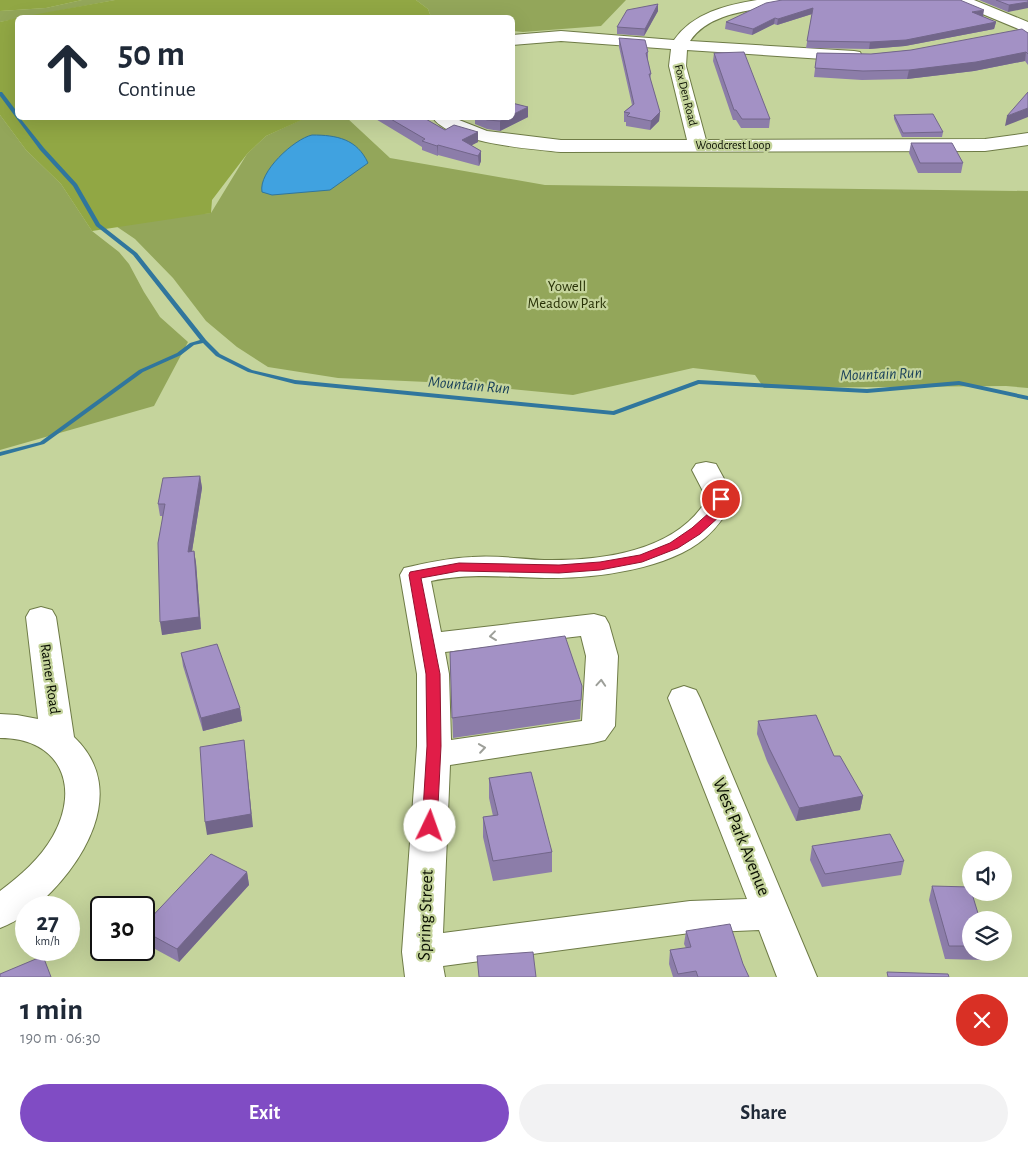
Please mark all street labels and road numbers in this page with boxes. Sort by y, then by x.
street label: Fox Den Road [673,63,699,127]
street label: Woodcrest Loop [695,139,771,151]
street label: Ramer Road [38,643,62,715]
street label: West Park Avenue [709,775,773,899]
street label: Spring Street [415,869,437,961]

